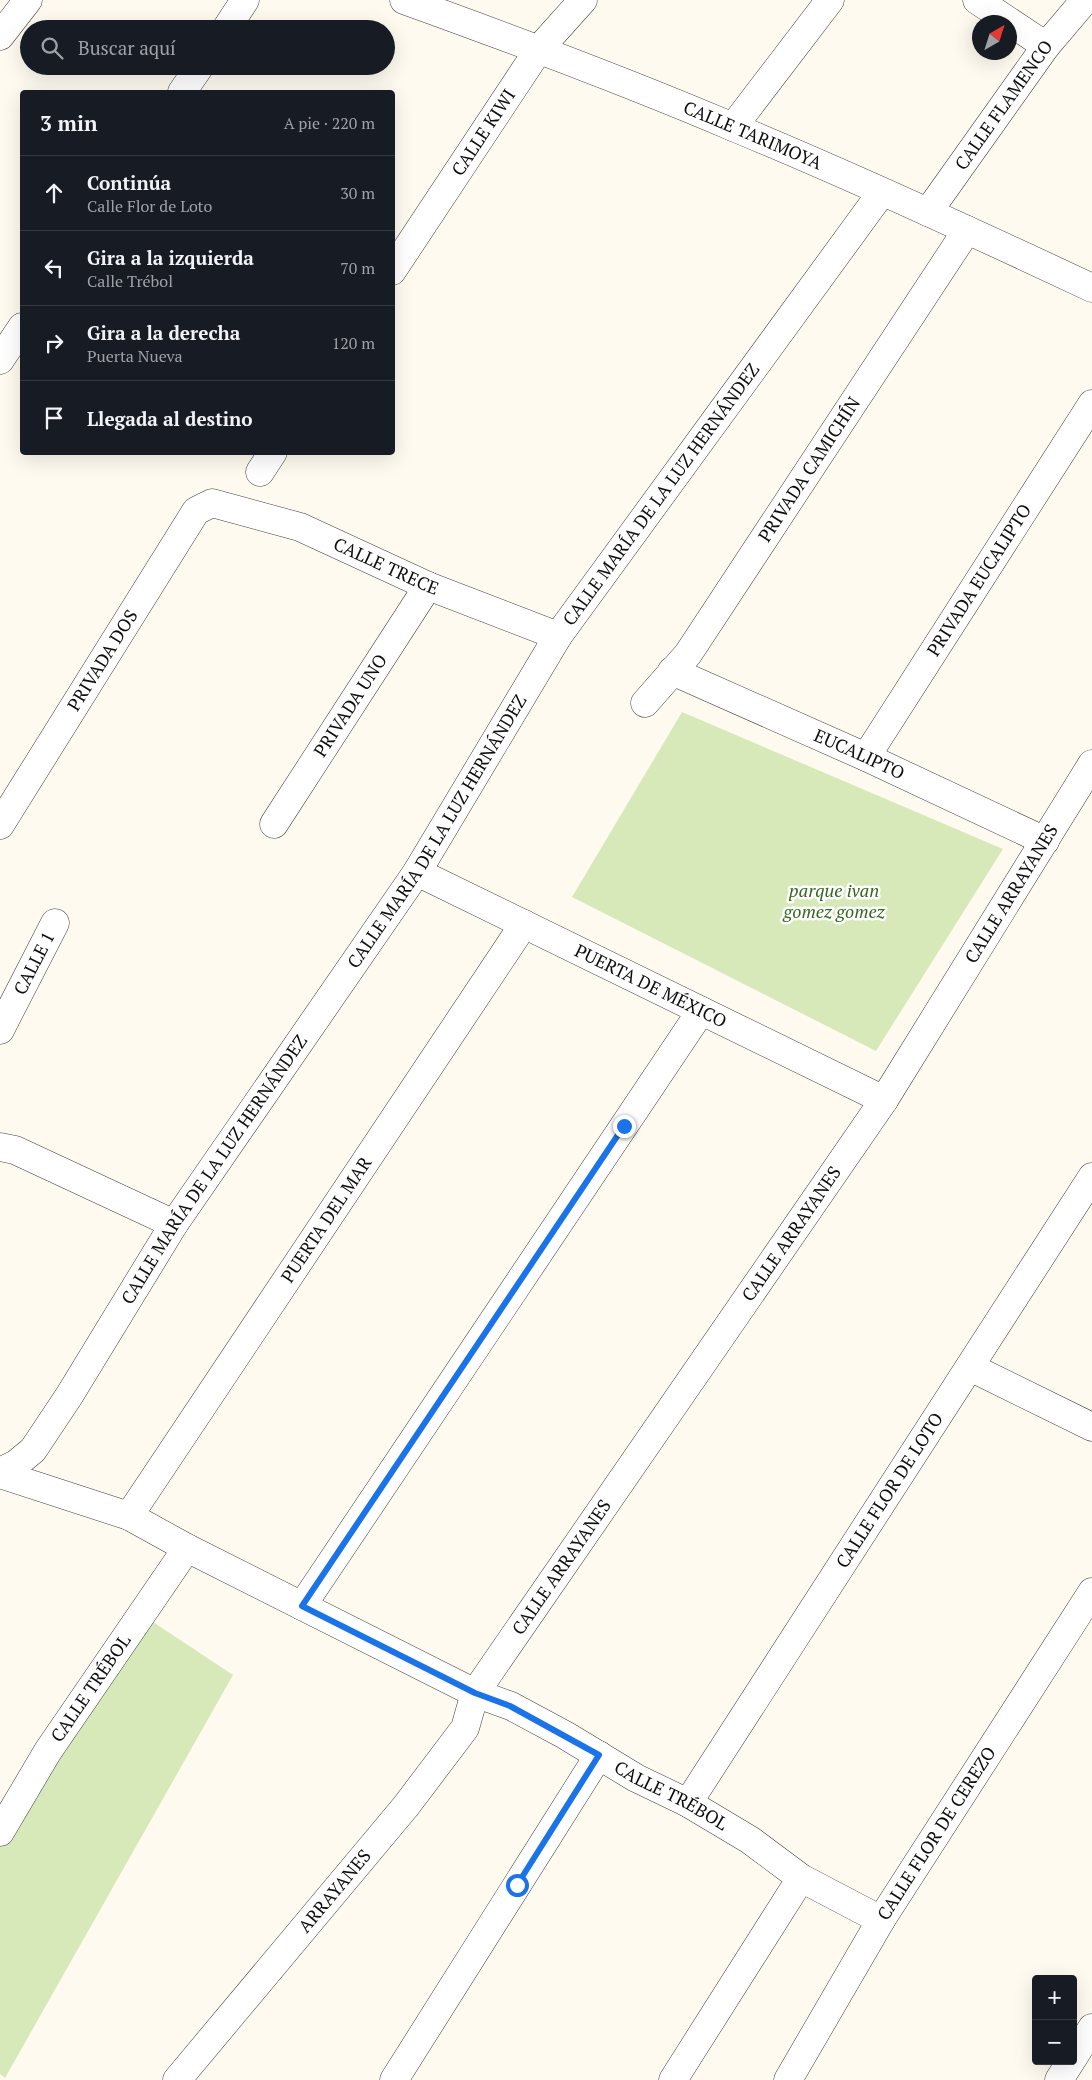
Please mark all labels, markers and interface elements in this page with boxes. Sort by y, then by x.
north arrow [972,15,1017,60]
search box [20,20,395,75]
icon: search [38,34,66,62]
text: Buscar aquí [78,35,176,60]
street label: CALLE FLAMENCO [949,35,1057,174]
street label: CALLE KIWI [445,84,520,180]
street label: CALLE TARIMOYA [680,95,827,175]
text: 3 min [40,109,97,137]
text: A pie · 220 m [284,112,375,134]
text: Continúa [87,170,171,195]
icon: ahead [40,179,68,207]
text: 30 m [340,182,375,204]
text: Calle Flor de Loto [87,195,212,217]
text: Gira a la izquierda [87,245,254,270]
icon: left [40,254,68,282]
text: 70 m [340,257,375,279]
text: Calle Trébol [87,270,173,292]
text: Gira a la derecha [87,320,240,345]
icon: right [40,329,68,357]
text: 120 m [332,332,375,354]
text: Puerta Nueva [87,345,183,367]
street label: CALLE MARÍA DE LA LUZ HERNÁNDEZ [557,358,764,630]
street label: PRIVADA CAMICHÍN [752,392,865,546]
icon: arrive [40,404,68,432]
text: Llegada al destino [87,406,253,431]
street label: PRIVADA EUCALIPTO [921,499,1036,660]
street label: CALLE TRECE [330,531,442,600]
street label: PRIVADA DOS [61,605,143,715]
street label: PRIVADA UNO [308,649,392,761]
street label: CALLE MARÍA DE LA LUZ HERNÁNDEZ [341,690,531,973]
street label: EUCALIPTO [811,723,909,785]
street label: CALLE ARRAYANES [959,819,1063,967]
park label: parque ivan gomez gomez [782,878,886,923]
street label: CALLE 1 [7,927,60,998]
street label: PUERTA DE MÉXICO [571,938,731,1032]
street label: CALLE MARÍA DE LA LUZ HERNÁNDEZ [115,1030,312,1308]
route end [613,1115,636,1138]
street label: PUERTA DEL MAR [275,1151,377,1287]
street label: CALLE ARRAYANES [736,1161,846,1306]
street label: CALLE FLOR DE LOTO [830,1408,948,1572]
street label: CALLE ARRAYANES [506,1494,616,1639]
street label: CALLE TRÉBOL [45,1629,135,1746]
street label: CALLE FLOR DE CEREZO [871,1741,1001,1924]
street label: CALLE TRÉBOL [610,1755,733,1835]
street label: ARRAYANES [292,1844,376,1937]
route start [506,1874,529,1897]
map controls [1032,1975,1077,2065]
button: + [1032,1975,1077,2020]
button: − [1032,2020,1077,2065]

